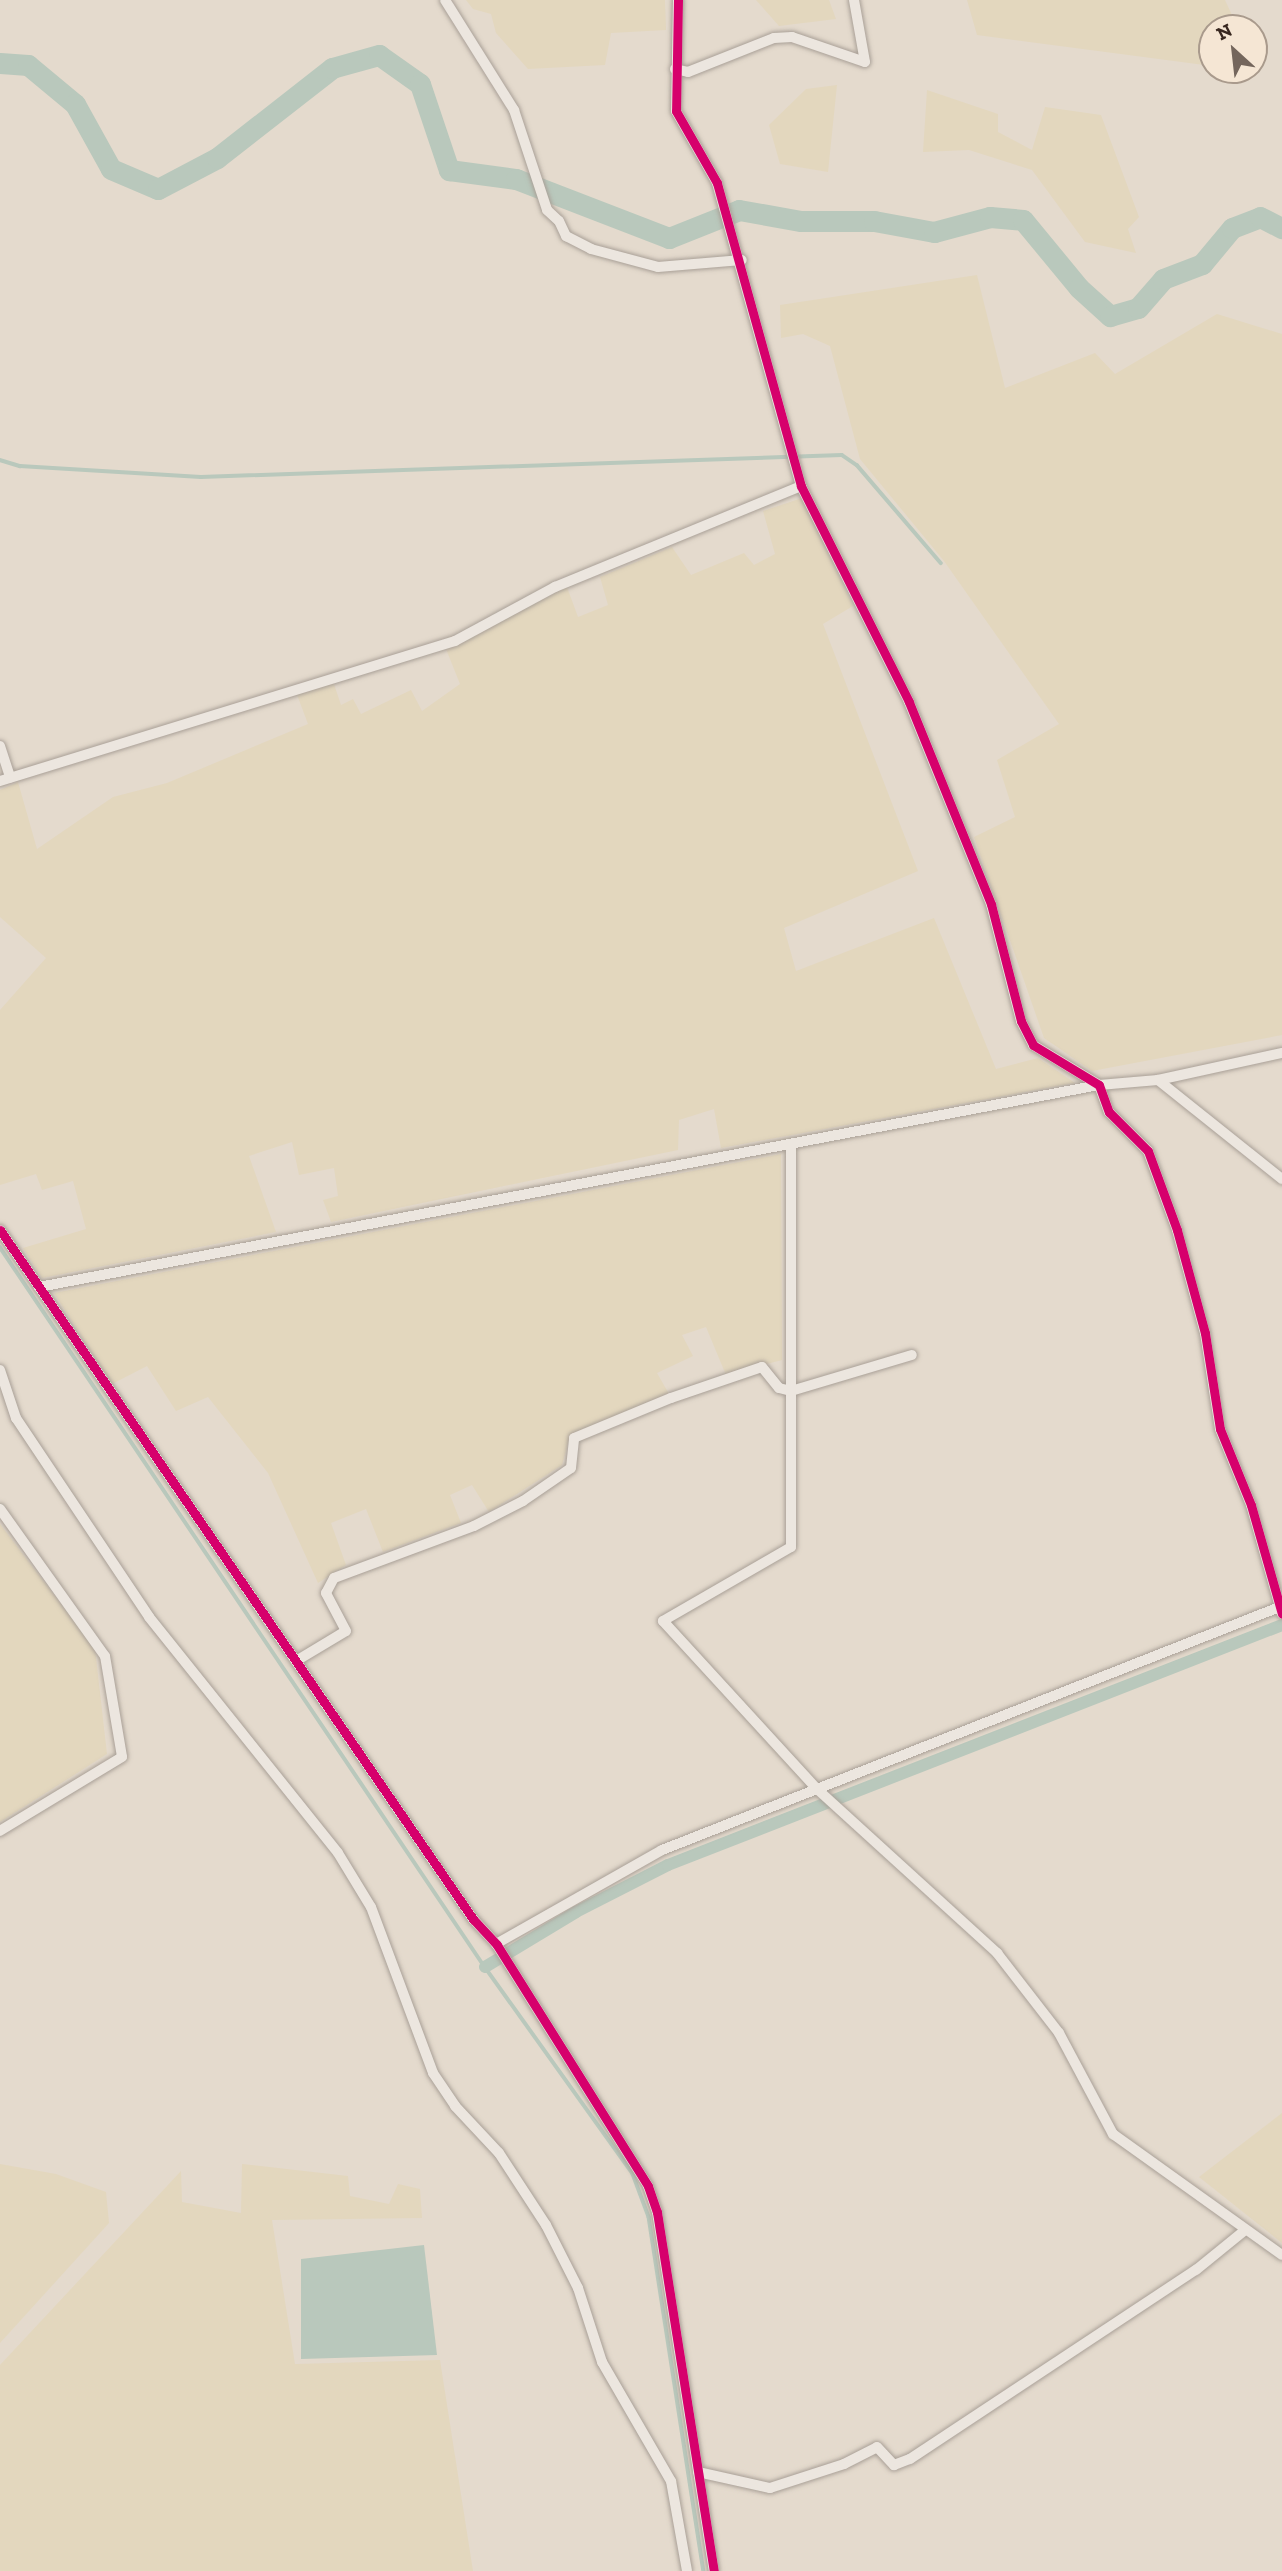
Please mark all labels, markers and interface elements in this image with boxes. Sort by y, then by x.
north arrow [1198,14,1268,84]
text: N [1212,18,1236,45]

